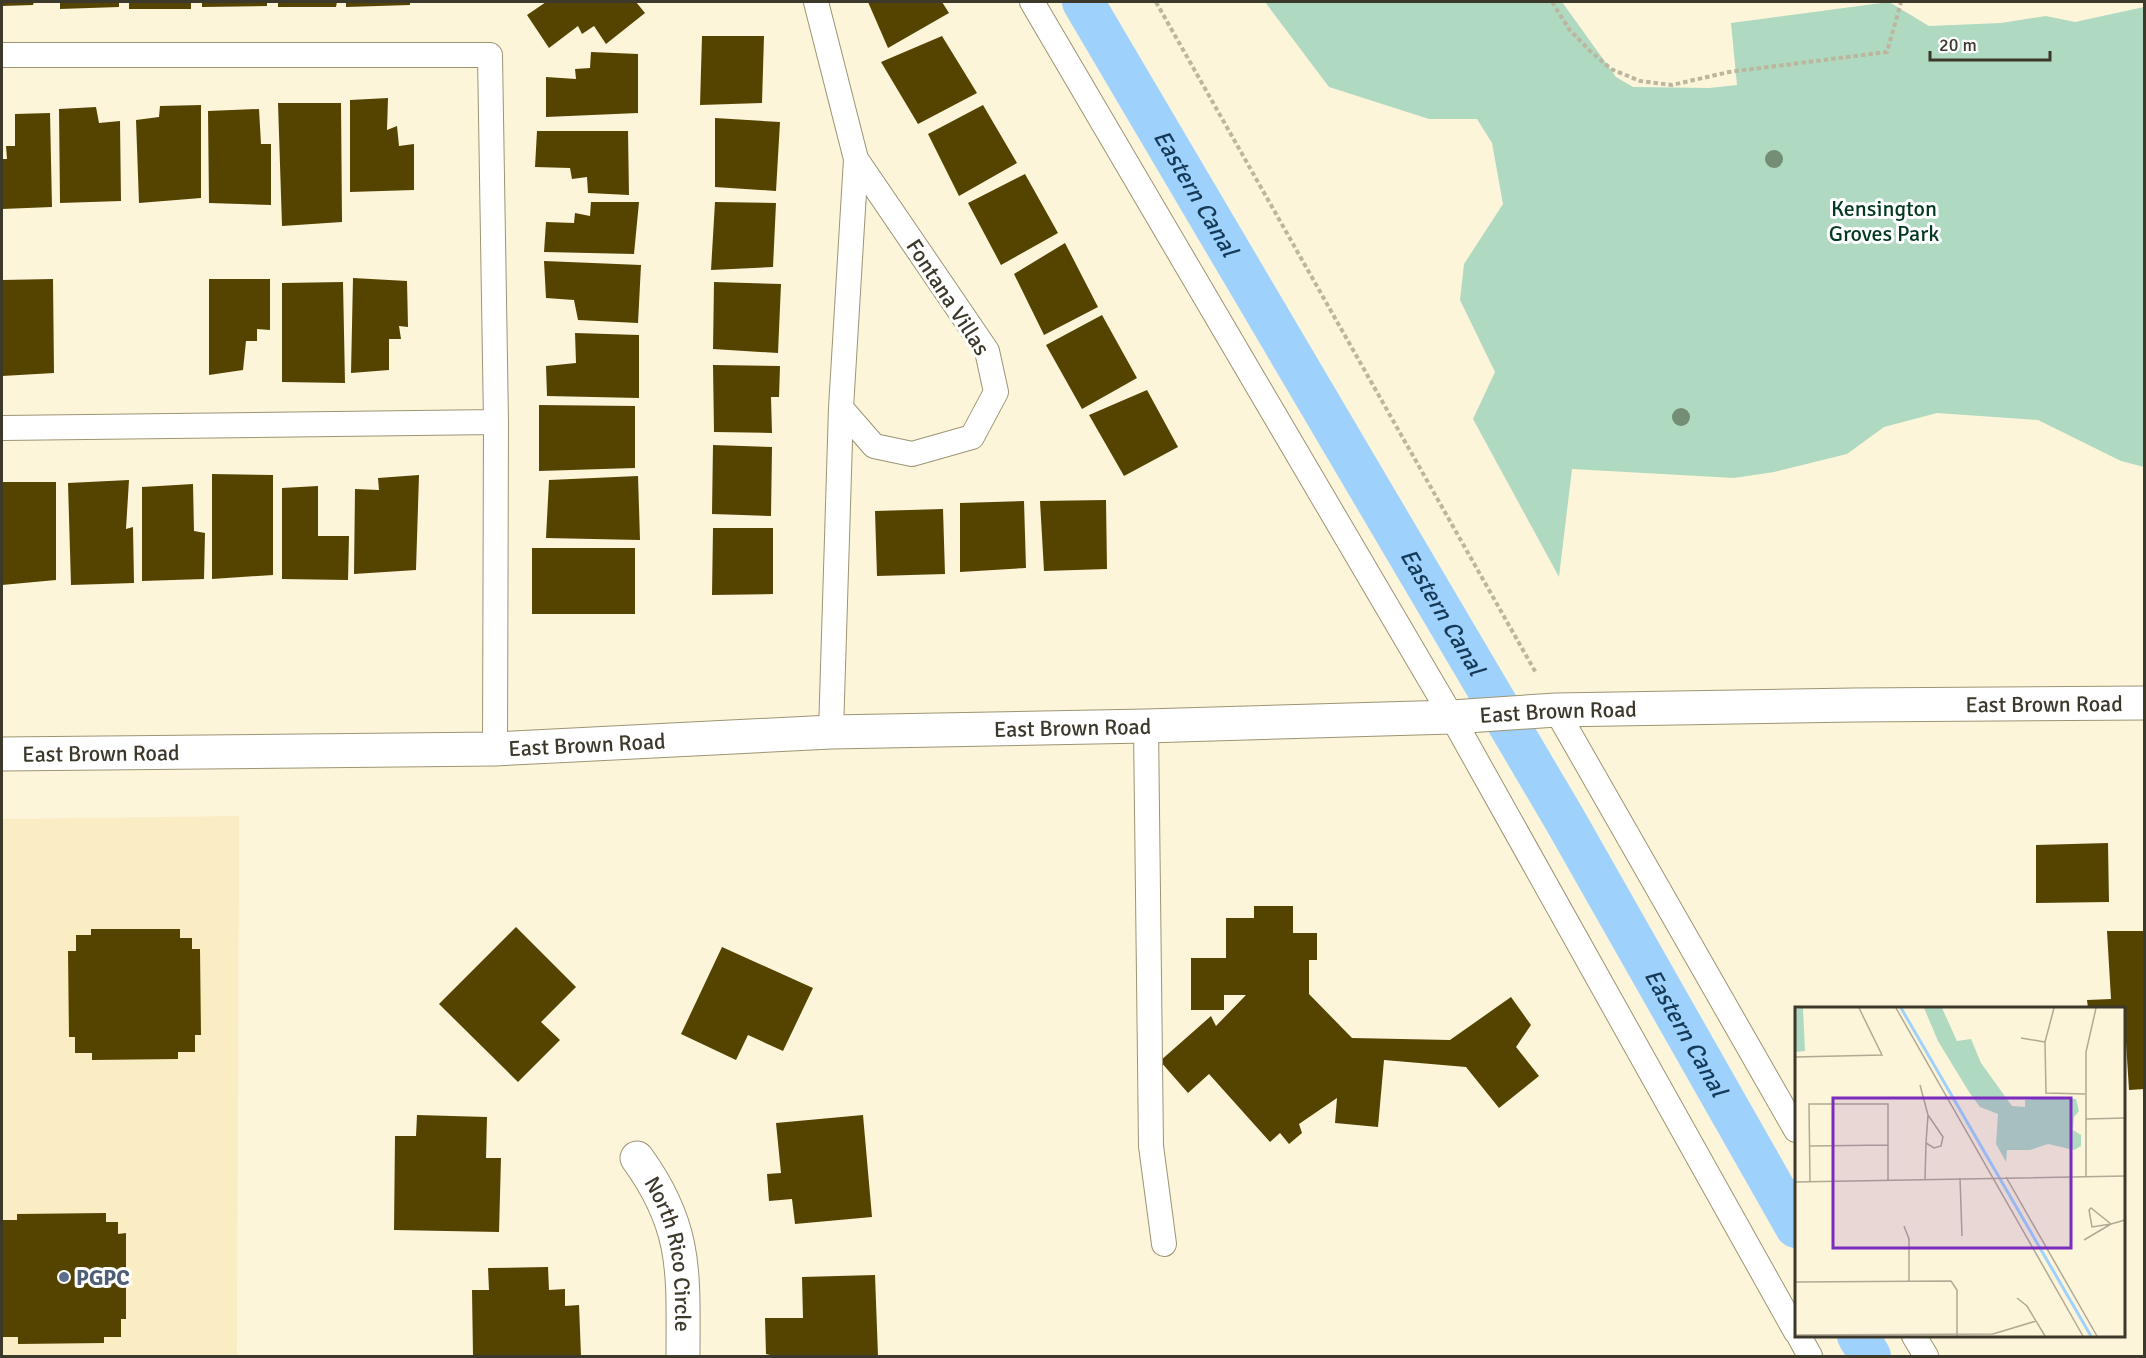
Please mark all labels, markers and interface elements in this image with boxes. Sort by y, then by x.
scale bar [1930,24,2050,62]
text: 20 m [1939,34,1977,56]
water label: Eastern Canal [1147,124,1246,264]
park label: Kensington Groves Park [1829,195,1939,247]
street label: Fontana Villas [900,234,996,360]
water label: Eastern Canal [1393,543,1492,683]
street label: East Brown Road [1965,690,2123,718]
street label: East Brown Road [1479,695,1637,729]
street label: East Brown Road [994,712,1151,742]
street label: East Brown Road [508,727,666,762]
street label: East Brown Road [22,739,180,767]
water label: Eastern Canal [1638,963,1735,1104]
inset map [1795,1007,2125,1337]
street label: North Rico Circle [639,1171,697,1332]
place label: PGPC [76,1264,130,1291]
marker: PGPC [57,1270,71,1284]

